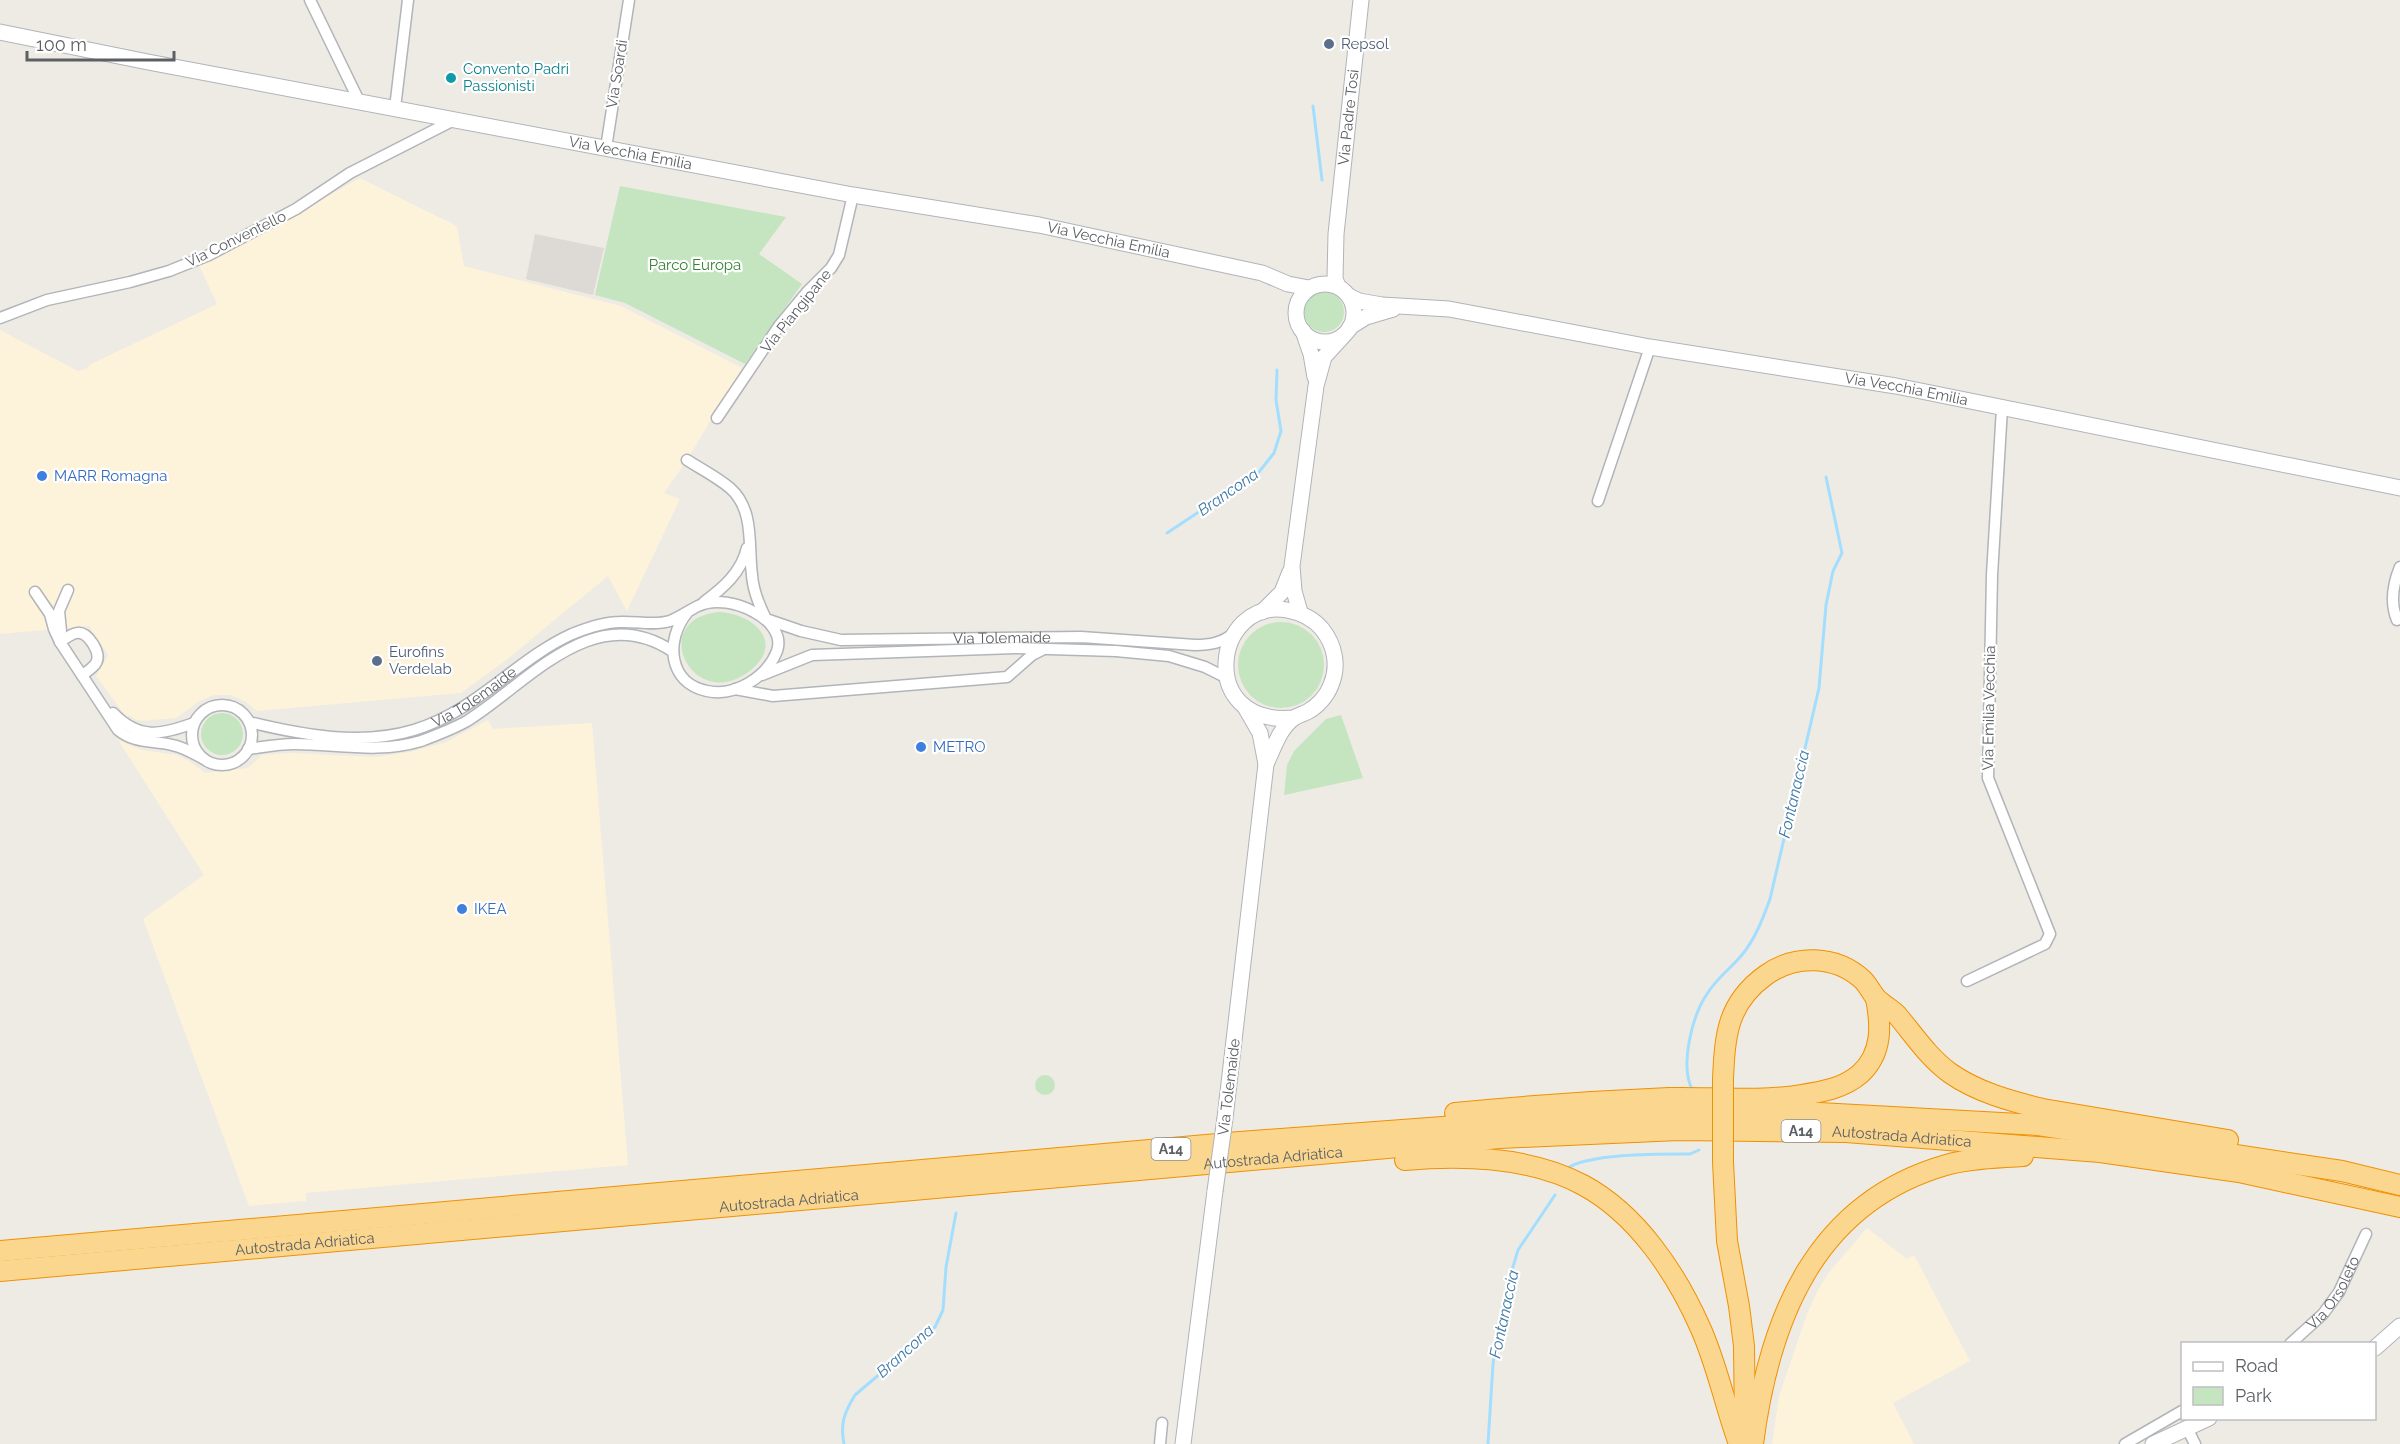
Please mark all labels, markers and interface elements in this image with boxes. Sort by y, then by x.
scale bar [27,24,174,62]
text: 100 m [36,34,87,55]
place label: Repsol [1341,35,1390,53]
marker: Repsol [1322,37,1336,51]
street label: Via Soardi [603,38,631,110]
place label: Convento Padri Passionisti [463,60,569,95]
street label: Via Padre Tosi [1334,68,1363,166]
marker: Convento Padri Passionisti [444,71,458,85]
street label: Via Vecchia Emilia [567,133,694,173]
street label: Via Conventello [183,207,289,271]
street label: Via Vecchia Emilia [1045,218,1172,262]
park label: Parco Europa [649,256,741,274]
street label: Via Piangipane [757,265,835,356]
street label: Via Vecchia Emilia [1843,369,1970,409]
water label: Brancona [1194,464,1263,520]
place label: MARR Romagna [54,467,167,485]
marker: MARR Romagna [35,469,49,483]
street label: Via Tolemaide [953,628,1051,648]
place label: Eurofins Verdelab [389,643,452,678]
street label: Via Emilia Vecchia [1979,645,1999,771]
marker: Eurofins Verdelab [370,654,384,668]
street label: Via Tolemaide [429,663,520,731]
place label: METRO [933,738,986,756]
marker: METRO [914,740,928,754]
water label: Fontanaccia [1775,748,1813,840]
place label: IKEA [474,900,507,918]
marker: IKEA [455,902,469,916]
street label: Via Tolemaide [1214,1037,1244,1137]
road number: A14 [1782,1120,1820,1142]
street label: Autostrada Adriatica [1832,1123,1972,1151]
road number: A14 [1152,1138,1190,1160]
street label: Autostrada Adriatica [1202,1143,1344,1173]
street label: Autostrada Adriatica [718,1186,859,1216]
street label: Autostrada Adriatica [234,1229,375,1259]
street label: Via Orsoleto [2303,1253,2363,1333]
water label: Fontanaccia [1485,1268,1523,1360]
water label: Brancona [873,1320,938,1382]
legend [2181,1342,2376,1420]
text: Road [2235,1355,2278,1376]
text: Park [2235,1385,2272,1406]

